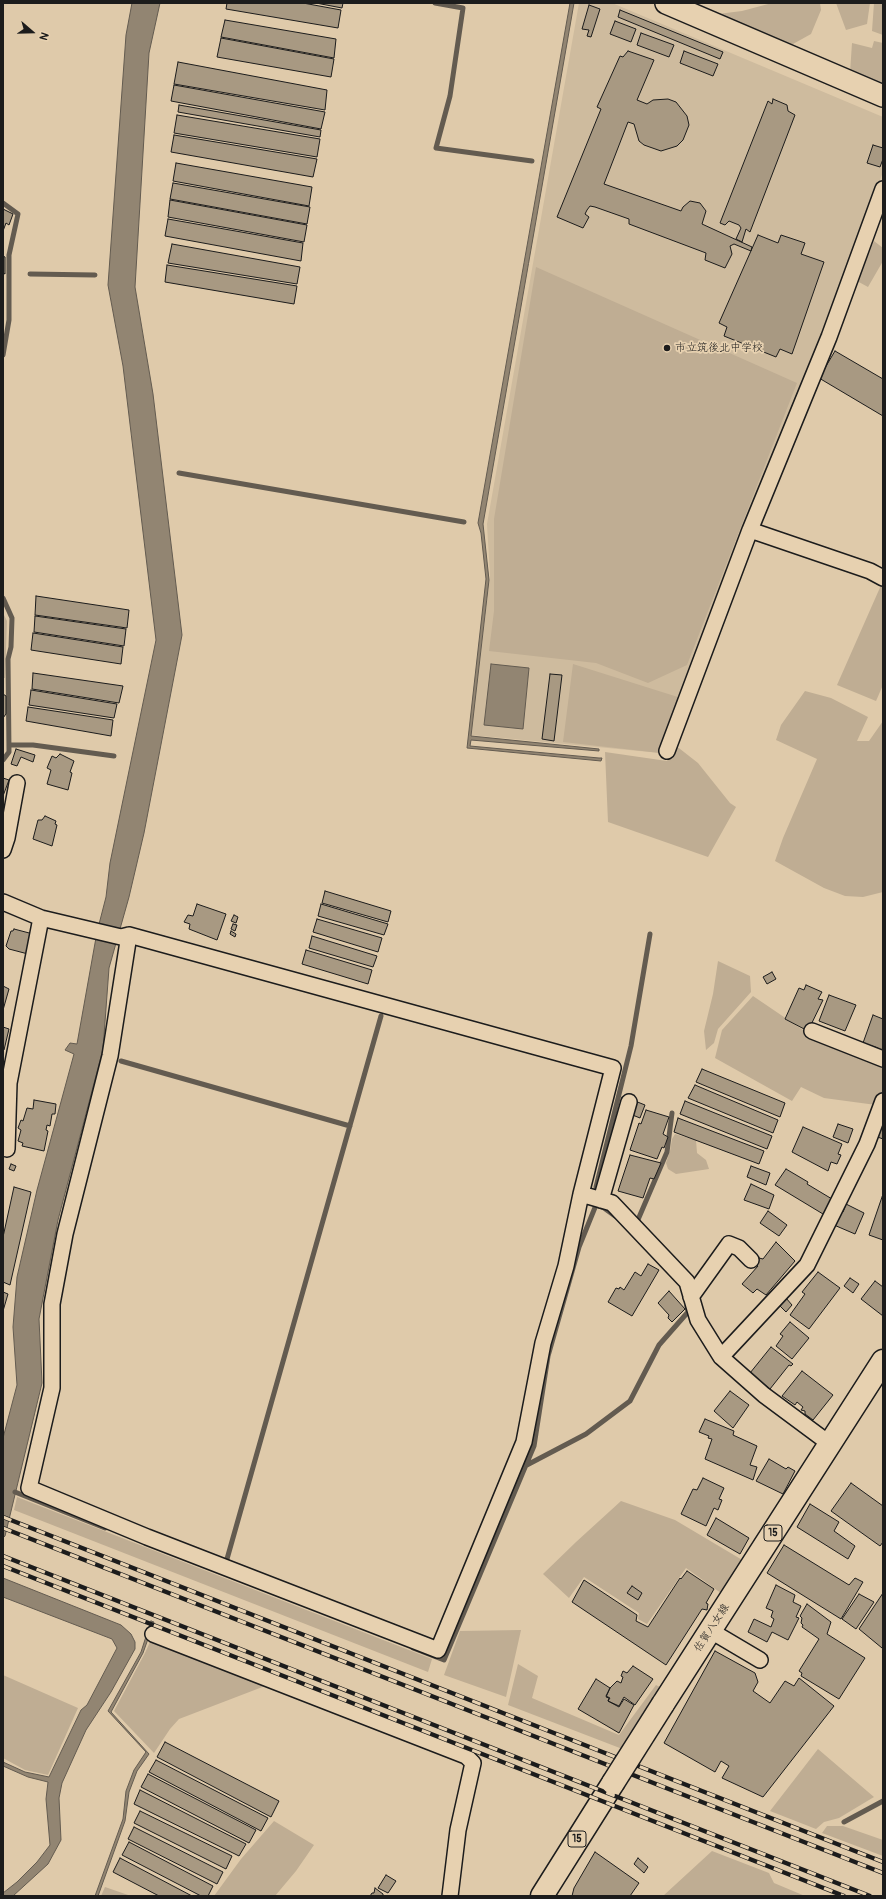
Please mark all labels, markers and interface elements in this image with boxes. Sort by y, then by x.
north arrow [12,12,52,52]
text: N [36,31,51,42]
place label: 市立筑後北中学校 [675,341,763,355]
marker: 市立筑後北中学校 [662,343,672,353]
road number: 15 [764,1525,782,1541]
street label: 佐賀八女線 [691,1601,733,1655]
road number: 15 [568,1831,586,1847]

